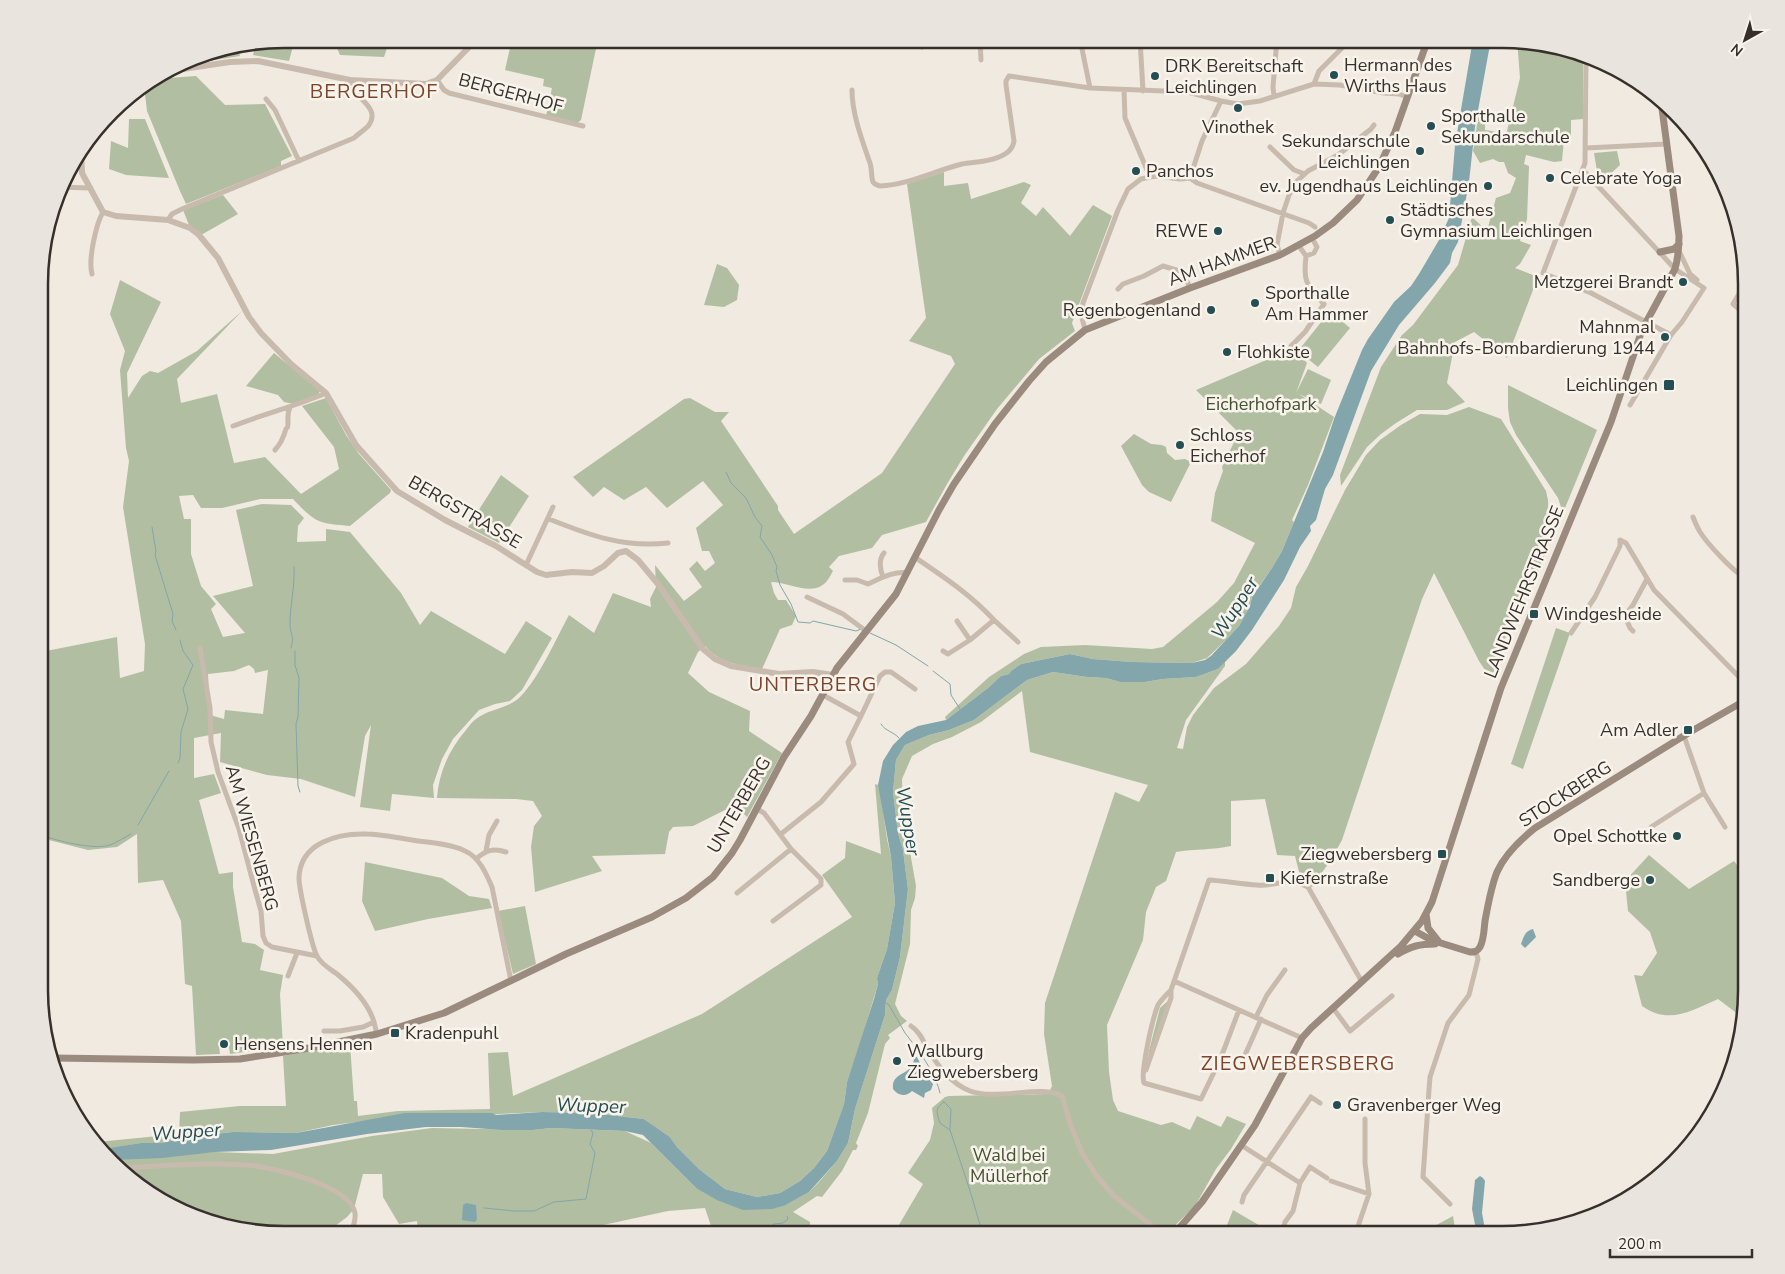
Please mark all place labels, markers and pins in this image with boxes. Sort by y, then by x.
place label: Hermann des Wirths Haus [1344,53,1452,98]
place label: DRK Bereitschaft Leichlingen [1165,54,1304,99]
marker: Hermann des Wirths Haus [1328,69,1340,81]
marker: DRK Bereitschaft Leichlingen [1149,70,1161,82]
marker: Vinothek [1232,102,1244,114]
place label: Sporthalle Sekundarschule [1441,104,1569,149]
place label: Vinothek [1201,115,1275,139]
marker: Sporthalle Sekundarschule [1425,120,1437,132]
place label: Sekundarschule Leichlingen [1282,129,1410,174]
marker: Sekundarschule Leichlingen [1414,145,1426,157]
place label: Panchos [1146,159,1214,183]
marker: Panchos [1130,165,1142,177]
place label: Celebrate Yoga [1560,166,1682,190]
marker: Celebrate Yoga [1544,172,1556,184]
place label: ev. Jugendhaus Leichlingen [1259,174,1478,198]
marker: ev. Jugendhaus Leichlingen [1482,180,1494,192]
place label: Städtisches Gymnasium Leichlingen [1400,198,1593,243]
marker: Städtisches Gymnasium Leichlingen [1384,214,1396,226]
place label: REWE [1155,219,1208,243]
marker: REWE [1212,225,1224,237]
place label: Metzgerei Brandt [1534,270,1674,294]
marker: Metzgerei Brandt [1677,276,1689,288]
place label: Sporthalle Am Hammer [1265,281,1369,326]
marker: Sporthalle Am Hammer [1249,297,1261,309]
place label: Regenbogenland [1063,298,1201,322]
marker: Regenbogenland [1205,304,1217,316]
place label: Mahnmal Bahnhofs-Bombardierung 1944 [1397,315,1656,360]
marker: Mahnmal Bahnhofs-Bombardierung 1944 [1659,331,1671,343]
place label: Flohkiste [1237,340,1310,364]
marker: Flohkiste [1221,346,1233,358]
place label: Leichlingen [1566,373,1658,397]
marker: Leichlingen [1662,378,1676,392]
place label: Schloss Eicherhof [1190,423,1266,468]
marker: Schloss Eicherhof [1174,439,1186,451]
place label: Windgesheide [1544,602,1662,626]
marker: Windgesheide [1528,608,1540,620]
place label: Am Adler [1600,718,1679,742]
marker: Am Adler [1682,724,1694,736]
place label: Opel Schottke [1553,824,1667,848]
marker: Opel Schottke [1671,830,1683,842]
place label: Ziegwebersberg [1300,842,1432,866]
marker: Ziegwebersberg [1436,848,1448,860]
place label: Kiefernstraße [1280,866,1388,890]
place label: Sandberge [1552,868,1640,892]
marker: Kiefernstraße [1264,872,1276,884]
marker: Sandberge [1644,874,1656,886]
place label: Kradenpuhl [405,1021,499,1045]
marker: Kradenpuhl [389,1027,401,1039]
place label: Hensens Hennen [234,1032,373,1056]
marker: Hensens Hennen [218,1038,230,1050]
place label: Wallburg Ziegwebersberg [907,1039,1039,1084]
marker: Wallburg Ziegwebersberg [891,1055,903,1067]
place label: Gravenberger Weg [1347,1093,1501,1117]
marker: Gravenberger Weg [1331,1099,1343,1111]

